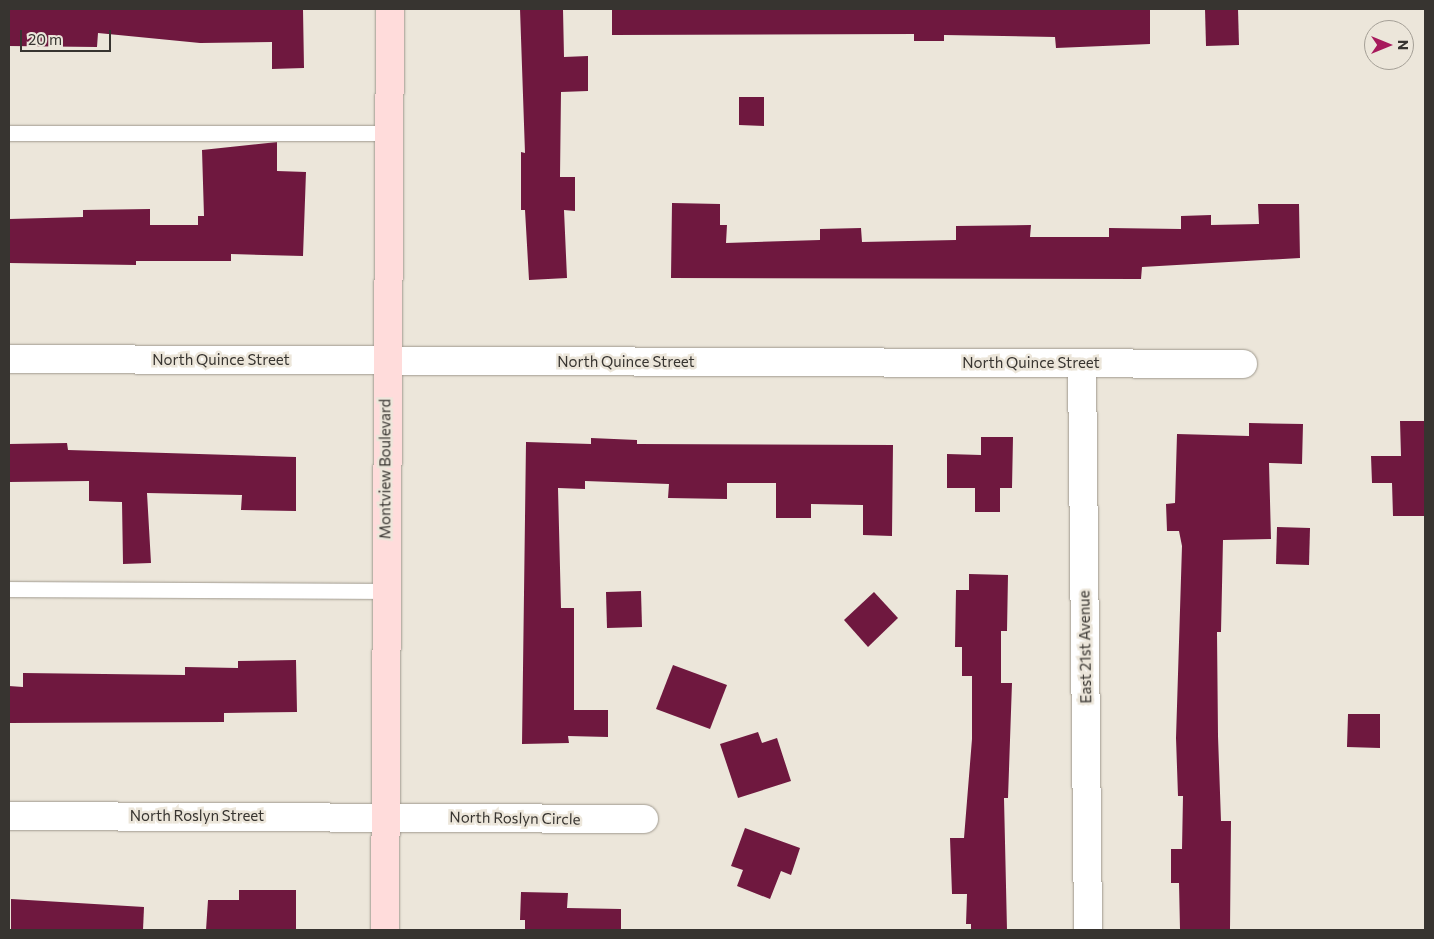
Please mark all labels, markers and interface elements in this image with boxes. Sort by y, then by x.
scale bar [22,20,114,52]
north arrow [1364,20,1414,70]
text: 20 m [28,30,62,48]
text: N [1395,40,1412,50]
street label: North Quince Street [152,351,290,369]
street label: North Quince Street [557,353,695,371]
street label: North Quince Street [962,354,1100,372]
street label: Montview Boulevard [376,399,394,539]
street label: East 21st Avenue [1075,590,1095,704]
street label: North Roslyn Street [130,807,264,825]
street label: North Roslyn Circle [449,808,581,828]

